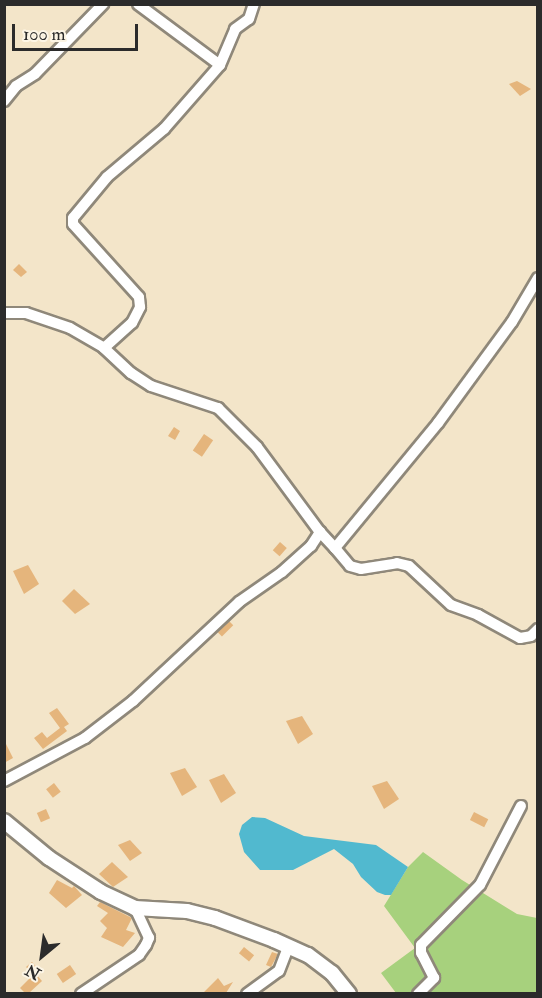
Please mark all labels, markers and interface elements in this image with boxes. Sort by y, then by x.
scale bar [15,12,141,50]
text: 100 m [23,23,66,46]
north arrow [12,926,72,986]
text: N [22,960,44,984]

